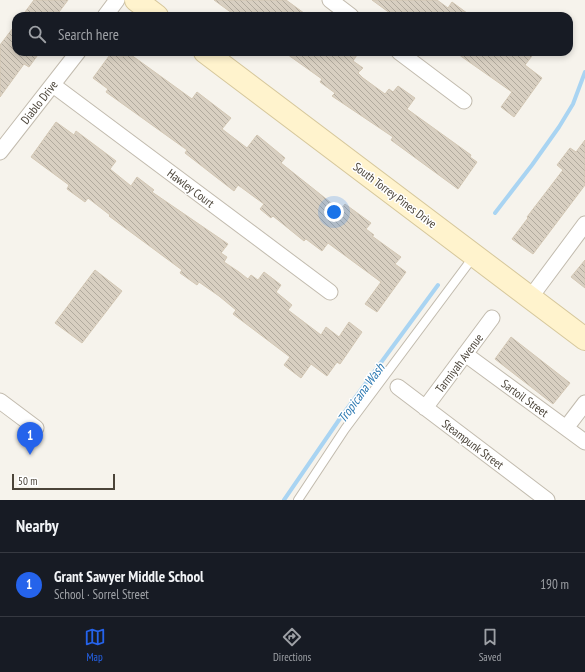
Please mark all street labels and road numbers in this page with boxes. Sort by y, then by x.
street label: Diablo Drive [17,77,61,127]
street label: South Torrey Pines Drive [350,159,440,231]
street label: Hawley Court [165,165,218,211]
street label: Tarmiyah Avenue [432,330,486,395]
street label: Sartoil Street [498,376,552,421]
street label: Steampunk Street [439,416,507,472]

